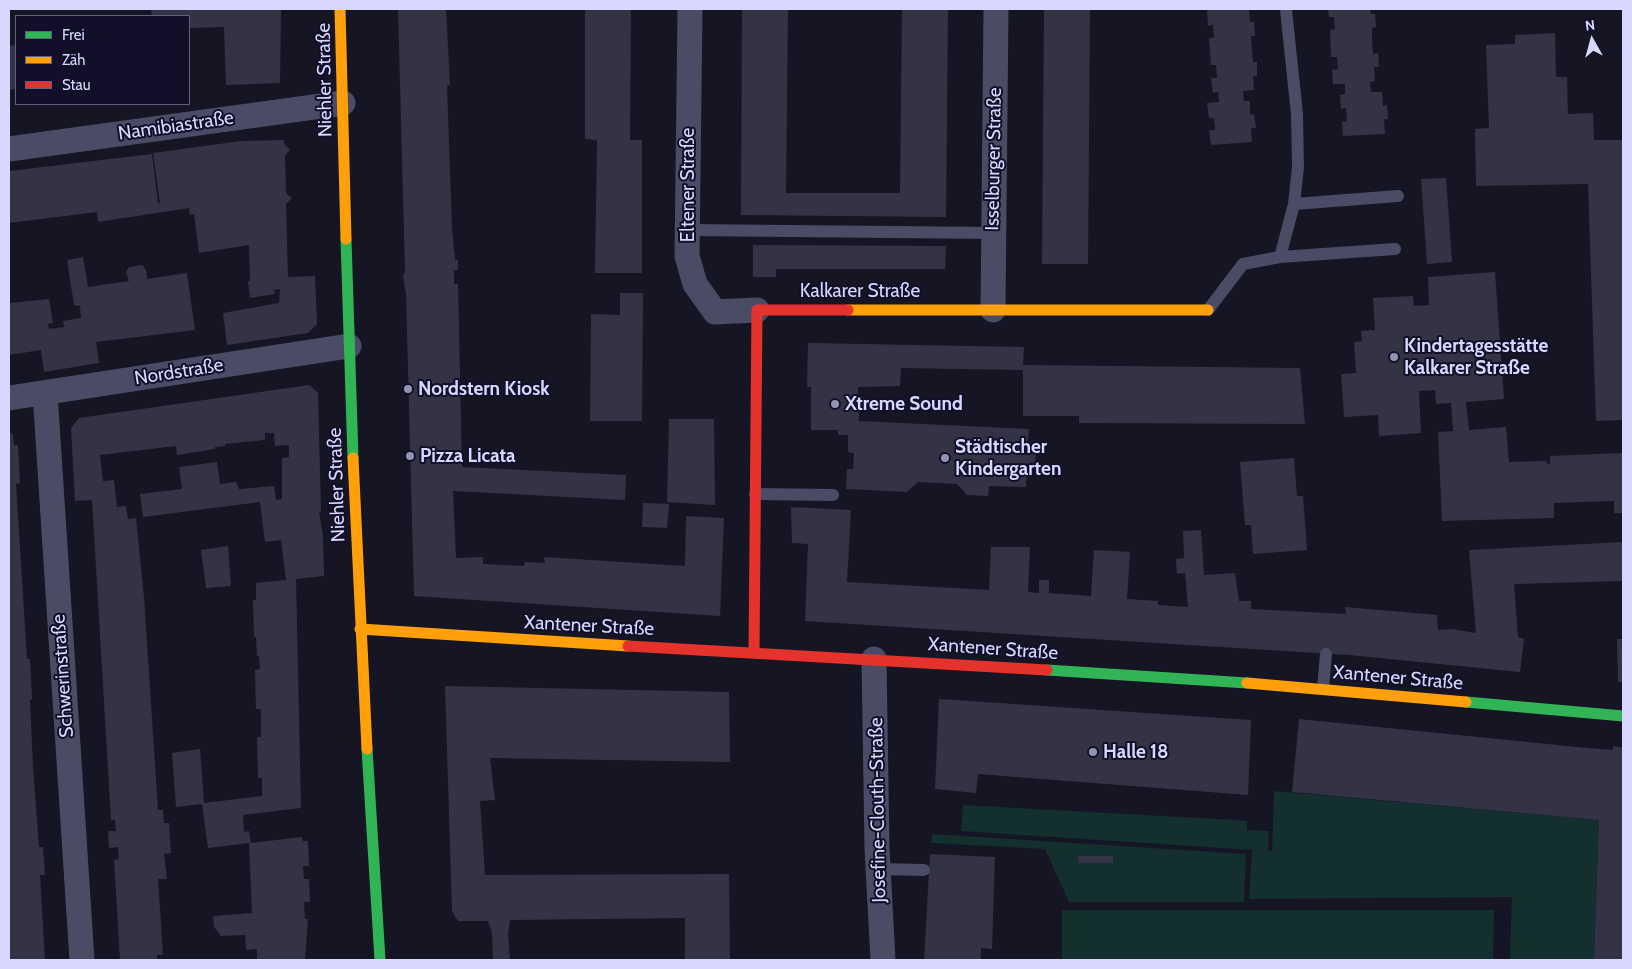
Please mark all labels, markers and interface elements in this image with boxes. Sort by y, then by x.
legend [15,15,190,105]
north arrow [1567,15,1617,65]
text: N [1584,16,1596,35]
street label: Niehler Straße [313,23,337,137]
text: Frei [62,26,85,44]
text: Zäh [62,51,85,69]
text: Stau [62,76,91,94]
street label: Isselburger Straße [981,87,1007,231]
street label: Namibiastraße [117,107,235,145]
street label: Eltener Straße [677,128,699,242]
street label: Kalkarer Straße [800,280,920,302]
place label: Kindertagesstätte Kalkarer Straße [1404,335,1548,379]
marker: Kindertagesstätte Kalkarer Straße [1388,351,1400,363]
street label: Nordstraße [133,354,225,390]
place label: Nordstern Kiosk [418,378,549,400]
marker: Nordstern Kiosk [402,383,414,395]
place label: Xtreme Sound [845,393,963,415]
marker: Xtreme Sound [829,398,841,410]
street label: Niehler Straße [324,427,350,543]
place label: Städtischer Kindergarten [955,436,1061,480]
place label: Pizza Licata [420,445,515,467]
marker: Pizza Licata [404,450,416,462]
marker: Städtischer Kindergarten [939,452,951,464]
street label: Xantener Straße [523,611,655,641]
street label: Schwerinstraße [47,613,79,739]
street label: Xantener Straße [927,633,1059,665]
street label: Xantener Straße [1332,661,1464,695]
street label: Josefine-Clouth-Straße [865,717,891,903]
place label: Halle 18 [1103,741,1169,763]
marker: Halle 18 [1087,746,1099,758]

